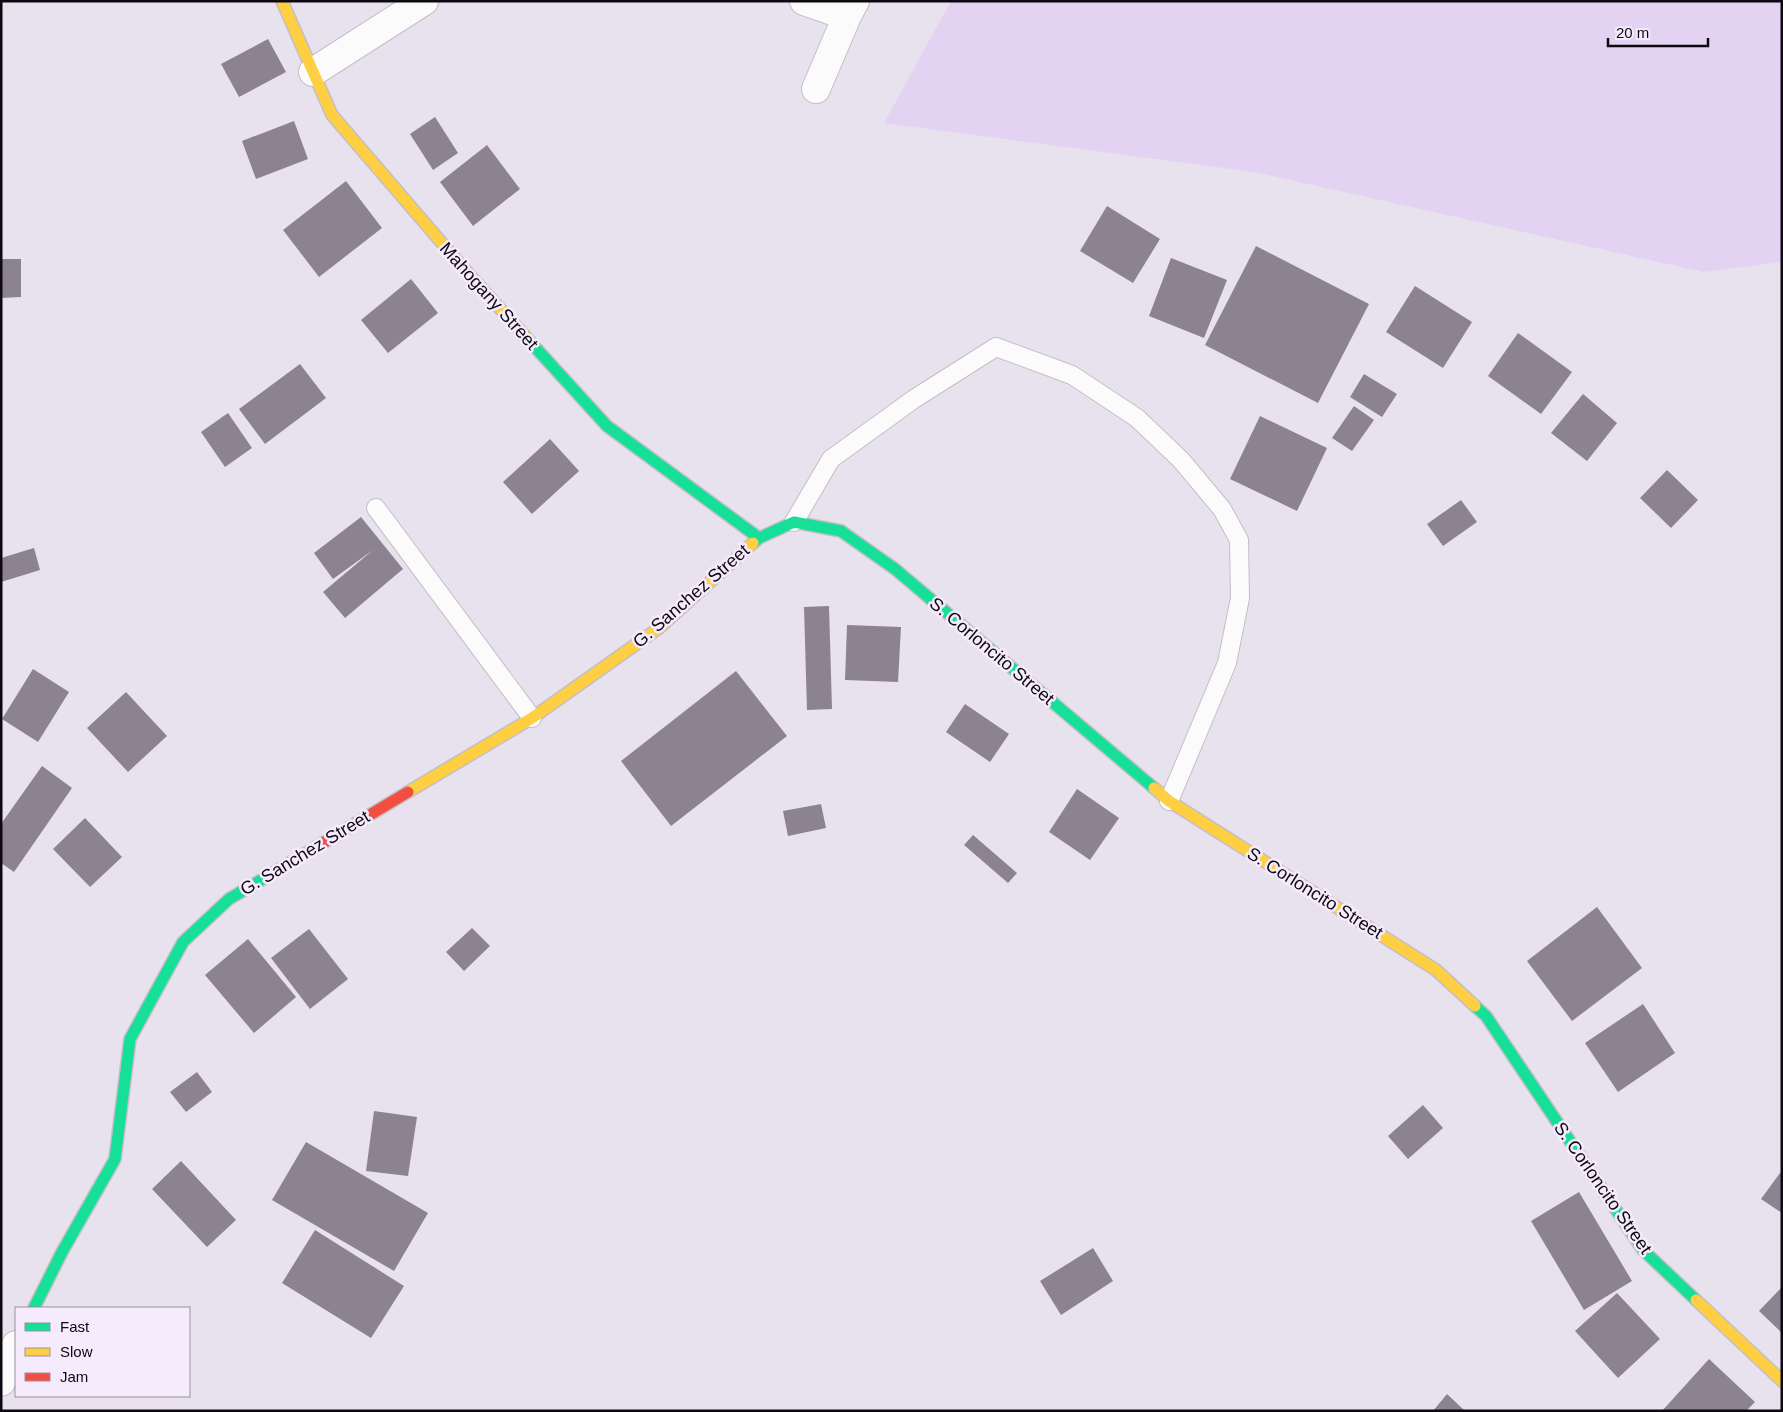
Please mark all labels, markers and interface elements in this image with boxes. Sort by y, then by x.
scale bar [1608,15,1708,47]
text: 20 m [1616,24,1649,41]
street label: Mahogany Street [436,238,542,354]
street label: G. Sanchez Street [629,540,753,652]
street label: S. Corloncito Street [926,593,1058,709]
street label: G. Sanchez Street [237,807,373,899]
street label: S. Corloncito Street [1244,843,1386,943]
street label: S. Corloncito Street [1550,1118,1656,1258]
legend [15,1307,190,1397]
text: Fast [60,1318,90,1335]
text: Slow [60,1343,93,1360]
text: Jam [60,1368,88,1385]

